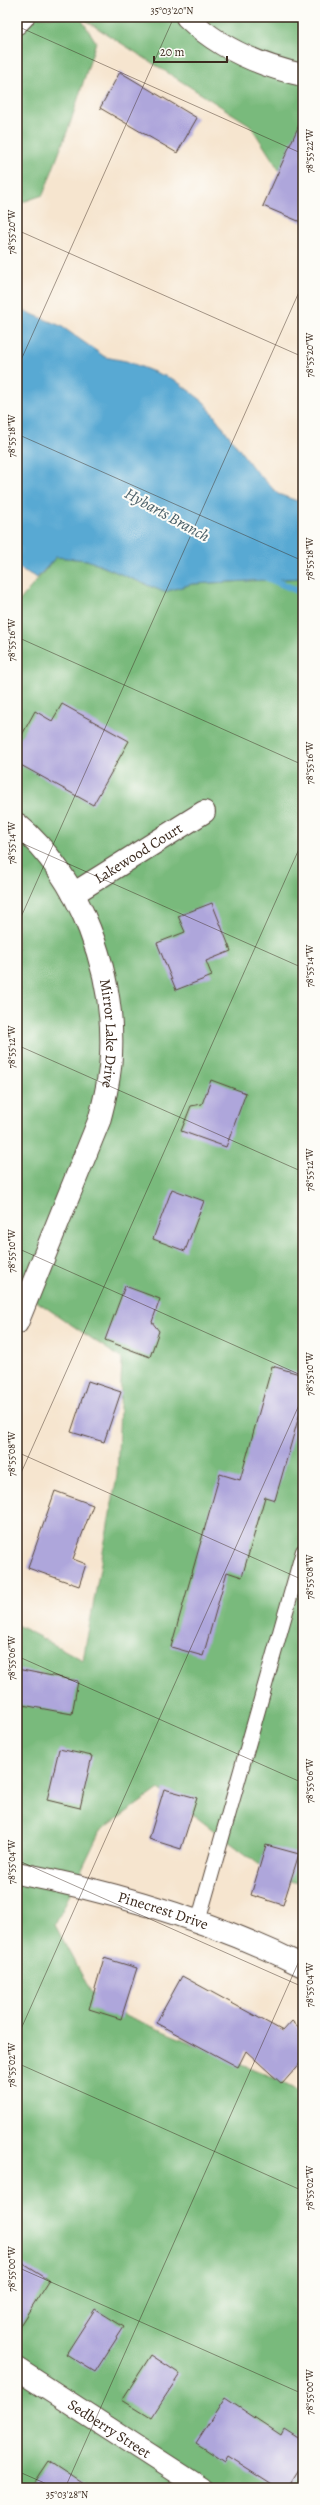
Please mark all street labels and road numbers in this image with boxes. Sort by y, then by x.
street label: Lakewood Court [90,818,186,888]
street label: Mirror Lake Drive [95,977,121,1090]
street label: Pinecrest Drive [116,1887,211,1935]
street label: Sedberry Street [64,2394,155,2463]

